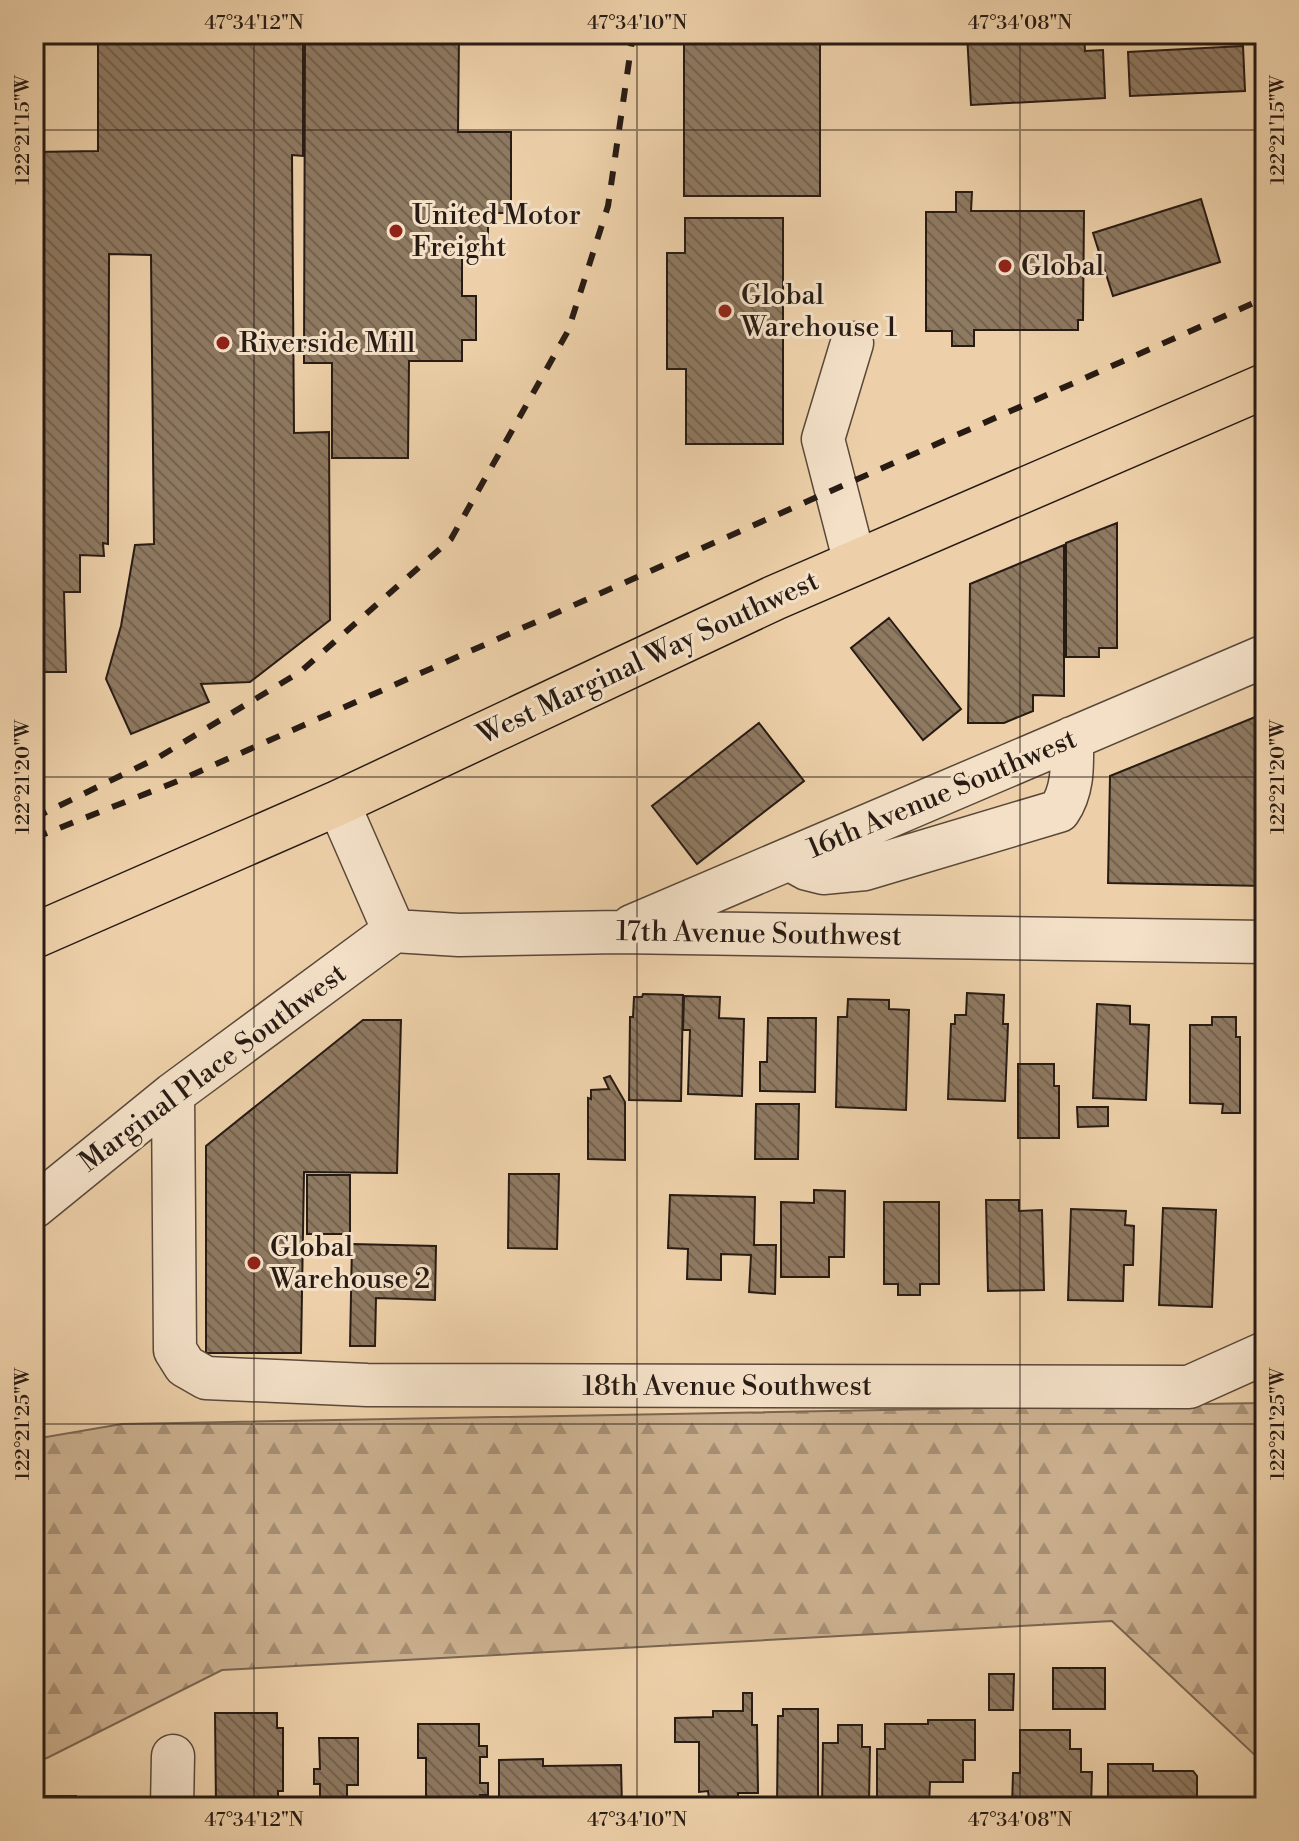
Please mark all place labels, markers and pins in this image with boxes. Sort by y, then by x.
place label: United Motor Freight [412,198,581,265]
marker: United Motor Freight [387,222,405,240]
place label: Global [1021,249,1104,284]
marker: Global [996,257,1014,275]
place label: Global Warehouse 1 [740,278,897,345]
marker: Global Warehouse 1 [716,302,734,320]
place label: Riverside Mill [239,326,415,361]
marker: Riverside Mill [214,334,232,352]
place label: Global Warehouse 2 [269,1230,430,1297]
marker: Global Warehouse 2 [245,1254,263,1272]

